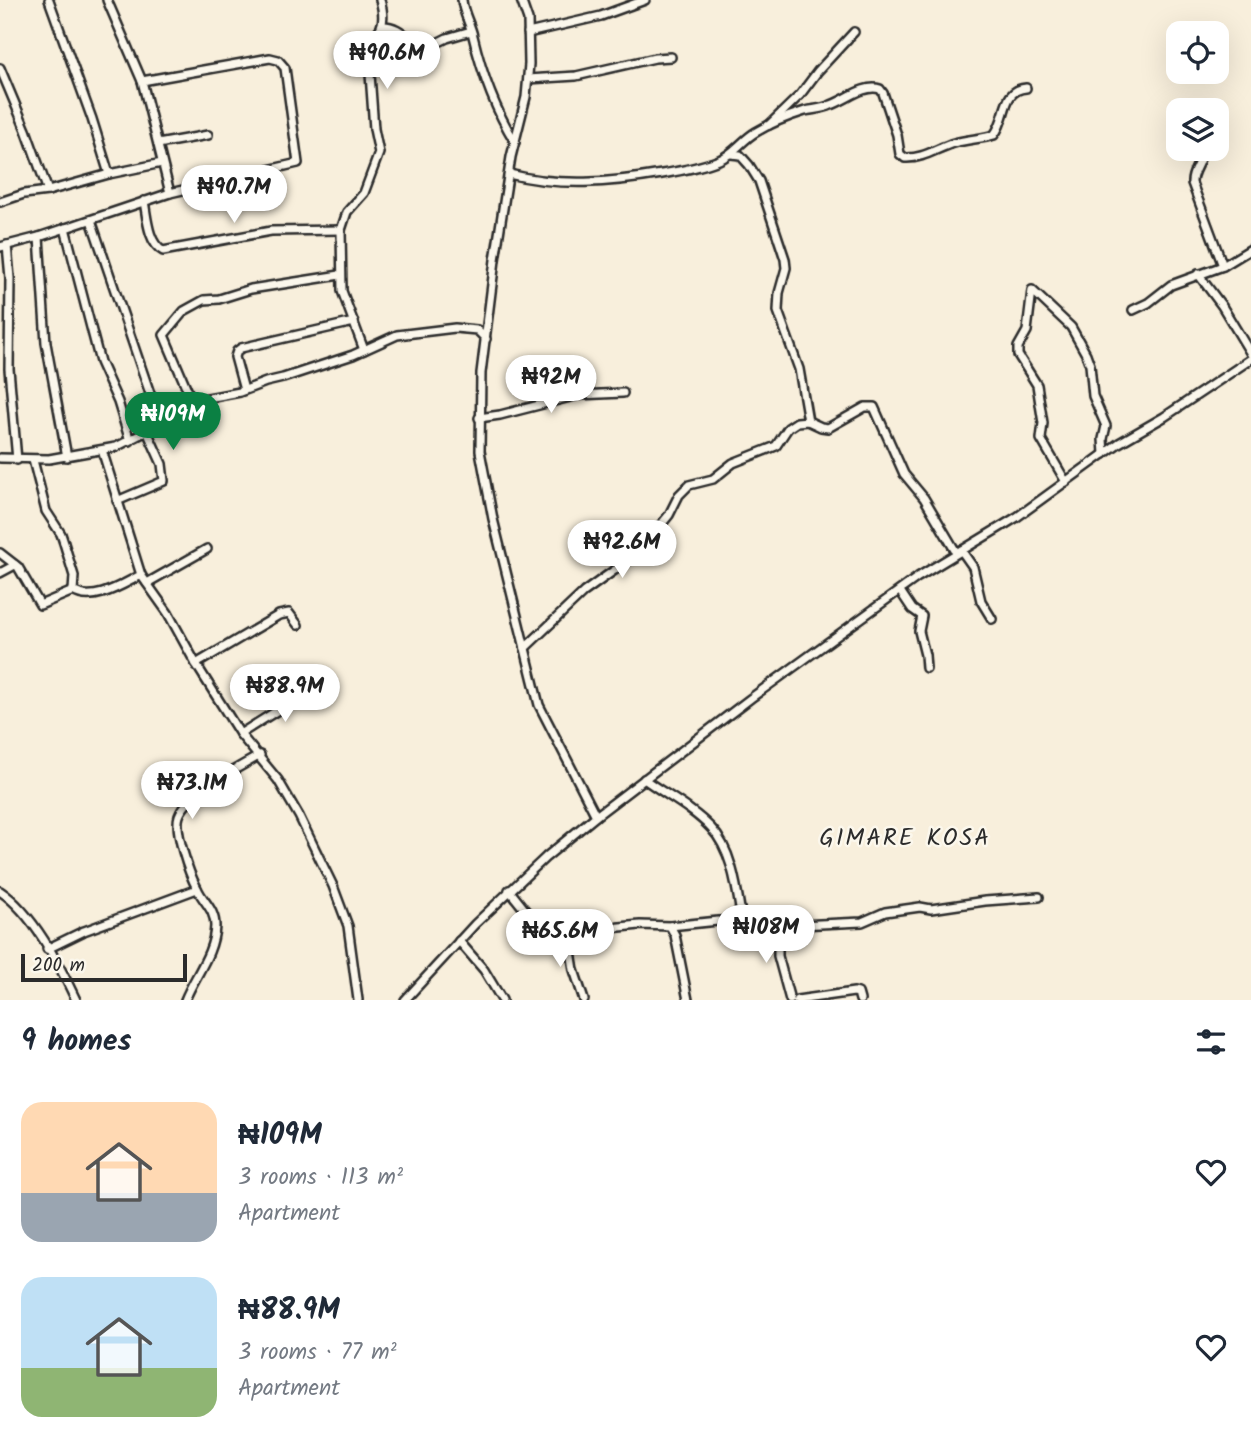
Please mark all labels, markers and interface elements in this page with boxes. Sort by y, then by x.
map controls [1166,21,1229,161]
button: locate [1166,21,1229,84]
pin: ₦90.6M [330,32,444,91]
text: ₦90.6M [349,36,425,72]
button: layers [1166,98,1229,161]
pin: ₦90.7M [177,166,291,225]
text: ₦90.7M [197,170,271,206]
pin: ₦92M [510,356,592,415]
text: ₦92M [521,360,581,396]
pin: ₦109M [124,392,222,452]
text: ₦109M [141,397,205,433]
pin: ₦92.6M [565,520,679,580]
text: ₦92.6M [584,525,660,561]
pin: ₦88.9M [228,664,342,724]
text: ₦88.9M [246,669,324,705]
pin: ₦73.1M [135,762,249,821]
text: ₦73.1M [157,766,227,802]
district label: GIMARE KOSA [819,819,991,858]
pin: ₦108M [717,906,815,965]
pin: ₦65.6M [503,909,617,969]
text: ₦108M [733,910,799,946]
text: ₦65.6M [522,914,598,950]
scale bar [21,951,187,983]
text: 200 m [32,951,85,981]
text: 9 homes [21,1018,132,1066]
icon: filters [1192,1023,1230,1061]
text: ₦109M [238,1112,322,1160]
icon: home [77,1130,161,1214]
icon: heart [1192,1153,1230,1191]
text: 3 rooms · 113 m² [238,1160,403,1196]
text: Apartment [238,1196,340,1232]
text: ₦88.9M [238,1287,340,1335]
icon: home [77,1305,161,1389]
icon: heart [1192,1328,1230,1366]
text: 3 rooms · 77 m² [238,1335,397,1371]
text: Apartment [238,1371,340,1407]

